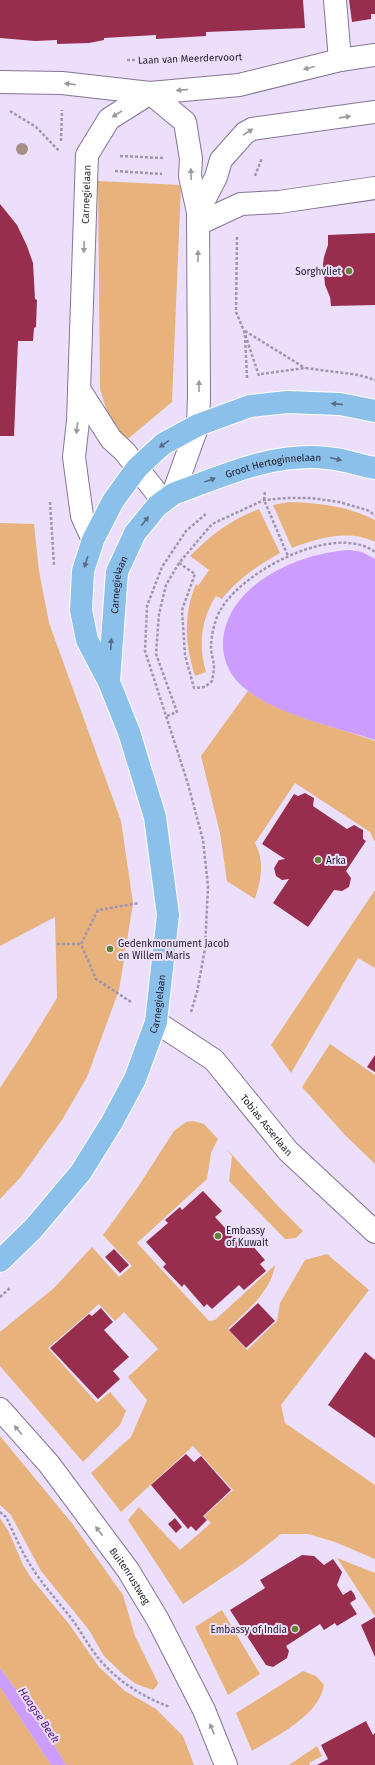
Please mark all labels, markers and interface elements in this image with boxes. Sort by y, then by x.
street label: Laan van Meerdervoort [138,51,243,67]
one-way arrow [303,65,316,71]
one-way arrow [64,81,76,87]
one-way arrow [176,87,188,94]
one-way arrow [111,110,123,117]
one-way arrow [339,114,351,120]
one-way arrow [242,129,253,136]
street label: Carnegielaan [80,165,94,224]
one-way arrow [187,168,194,180]
one-way arrow [81,241,87,254]
one-way arrow [195,249,201,262]
place label: Sorghvliet [295,266,341,278]
marker: Sorghvliet [344,266,354,276]
one-way arrow [196,379,202,392]
one-way arrow [331,400,343,407]
one-way arrow [74,422,80,434]
one-way arrow [159,440,169,448]
street label: Groot Hertoginnelaan [224,452,322,481]
one-way arrow [330,457,342,463]
one-way arrow [204,477,216,483]
one-way arrow [141,516,149,527]
street label: Carnegielaan [109,554,131,614]
one-way arrow [83,557,89,569]
one-way arrow [108,637,115,650]
marker: Arka [313,855,323,865]
place label: Arka [326,855,346,867]
place label: Gedenkmonument Jacob en Willem Maris [118,938,229,962]
marker: Gedenkmonument Jacob en Willem Maris [105,944,115,954]
street label: Carnegielaan [147,974,168,1035]
street label: Tobias Asserlaan [237,1092,295,1159]
place label: Embassy of Kuwait [226,1225,269,1249]
marker: Embassy of Kuwait [213,1231,223,1241]
one-way arrow [14,1424,23,1435]
one-way arrow [95,1526,104,1537]
street label: Buitenrustweg [107,1546,153,1608]
place label: Embassy of India [210,1624,287,1636]
marker: Embassy of India [290,1624,300,1634]
water label: Haagse Beek [15,1685,62,1745]
one-way arrow [208,1722,214,1734]

